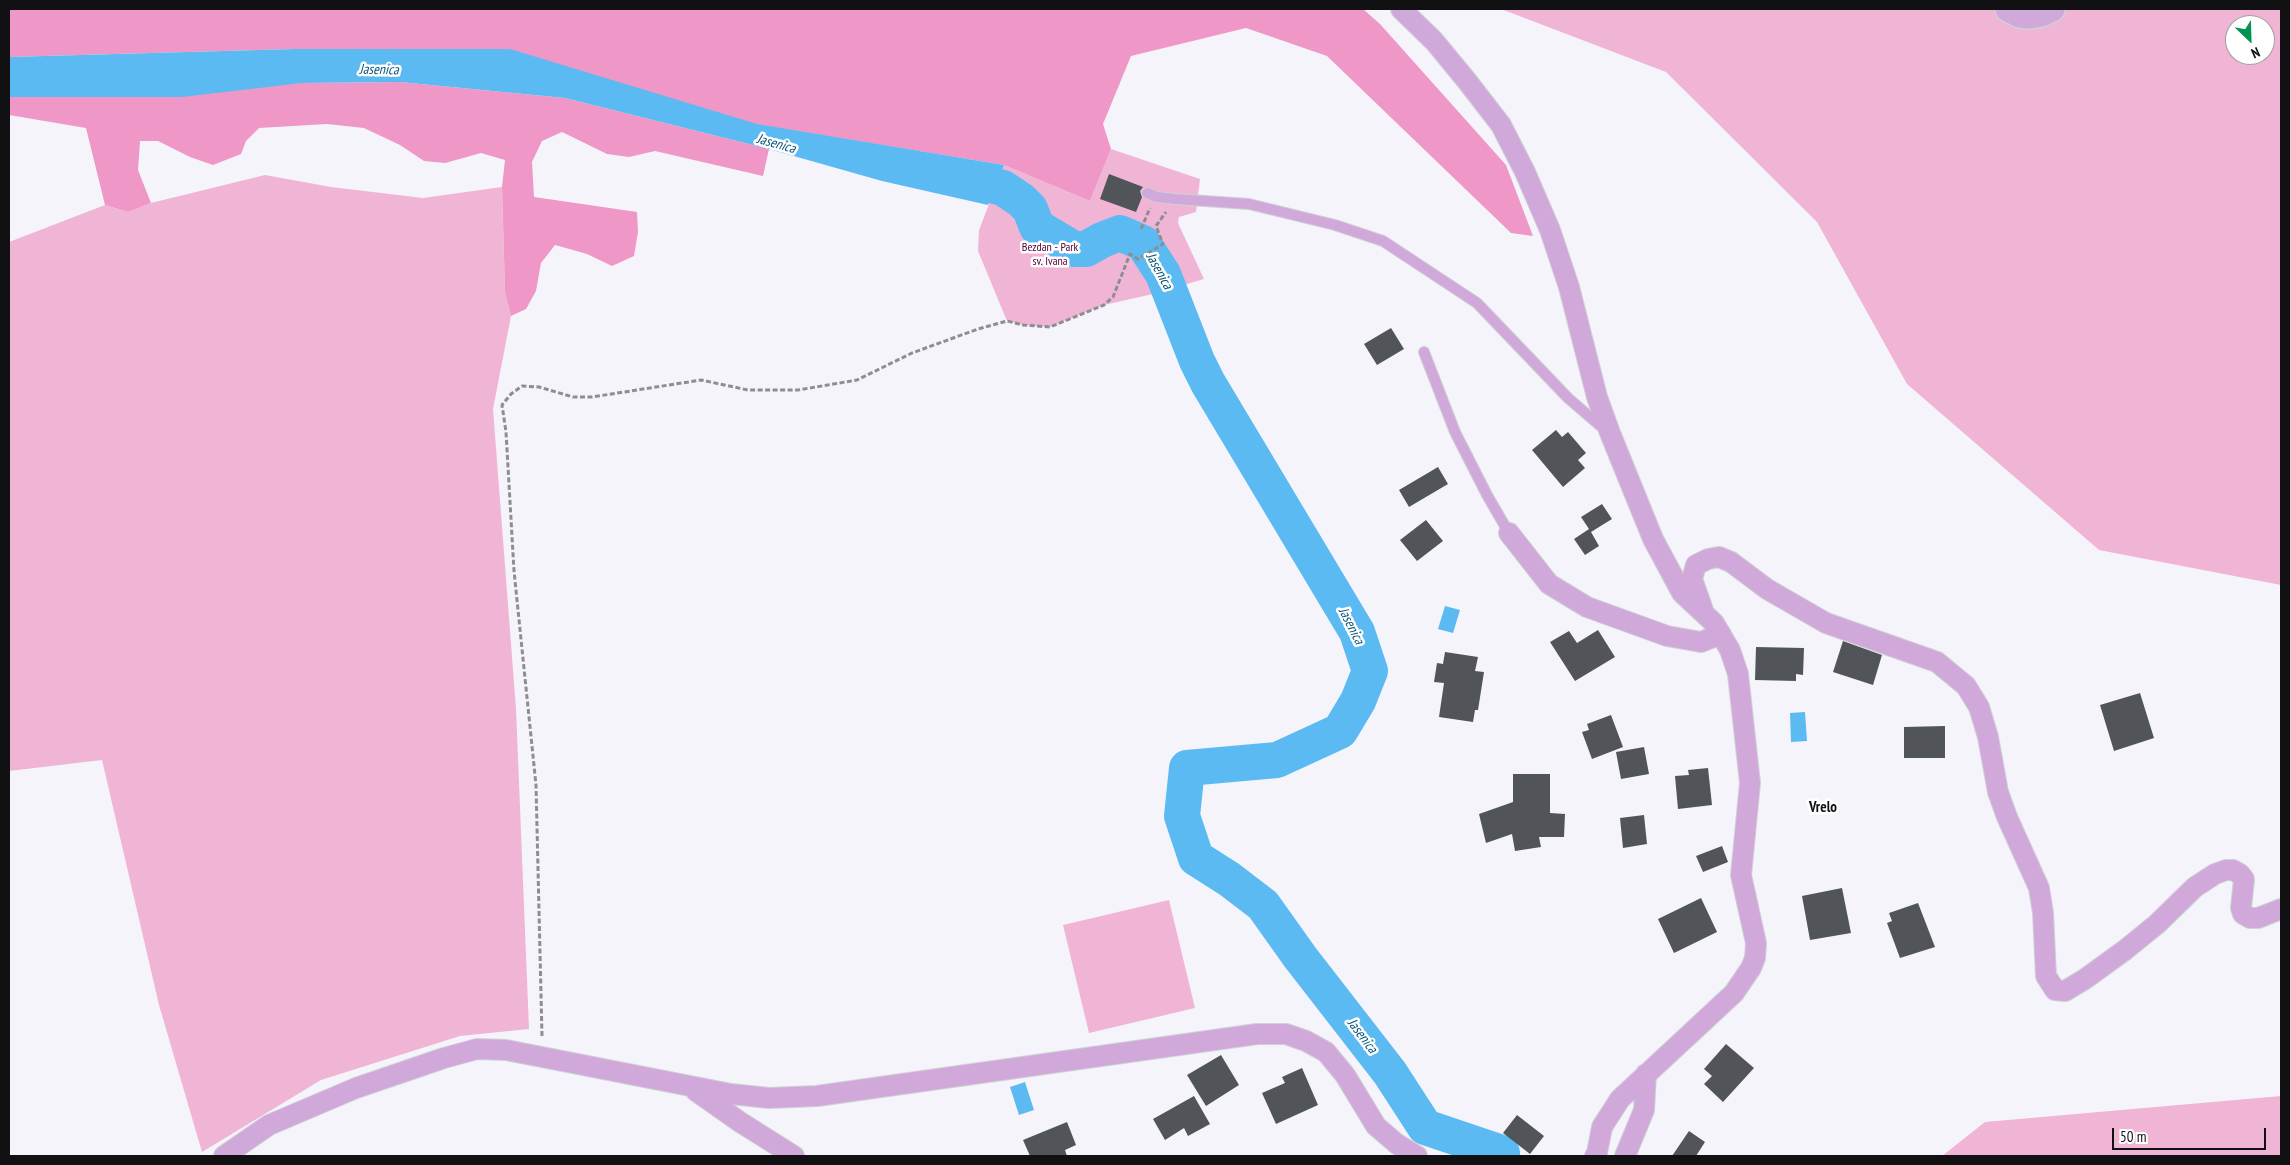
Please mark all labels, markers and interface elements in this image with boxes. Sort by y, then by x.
north arrow [2225,15,2275,65]
text: N [2249,43,2263,63]
water label: Jasenica [359,61,399,79]
water label: Jasenica [755,131,797,157]
park label: Bezdan - Park sv. Ivana [1022,241,1078,269]
water label: Jasenica [1142,250,1176,292]
water label: Jasenica [1335,605,1367,647]
district label: Vrelo [1809,799,1837,817]
water label: Jasenica [1343,1015,1381,1057]
scale bar [2115,1118,2269,1150]
text: 50 m [2120,1127,2146,1146]

